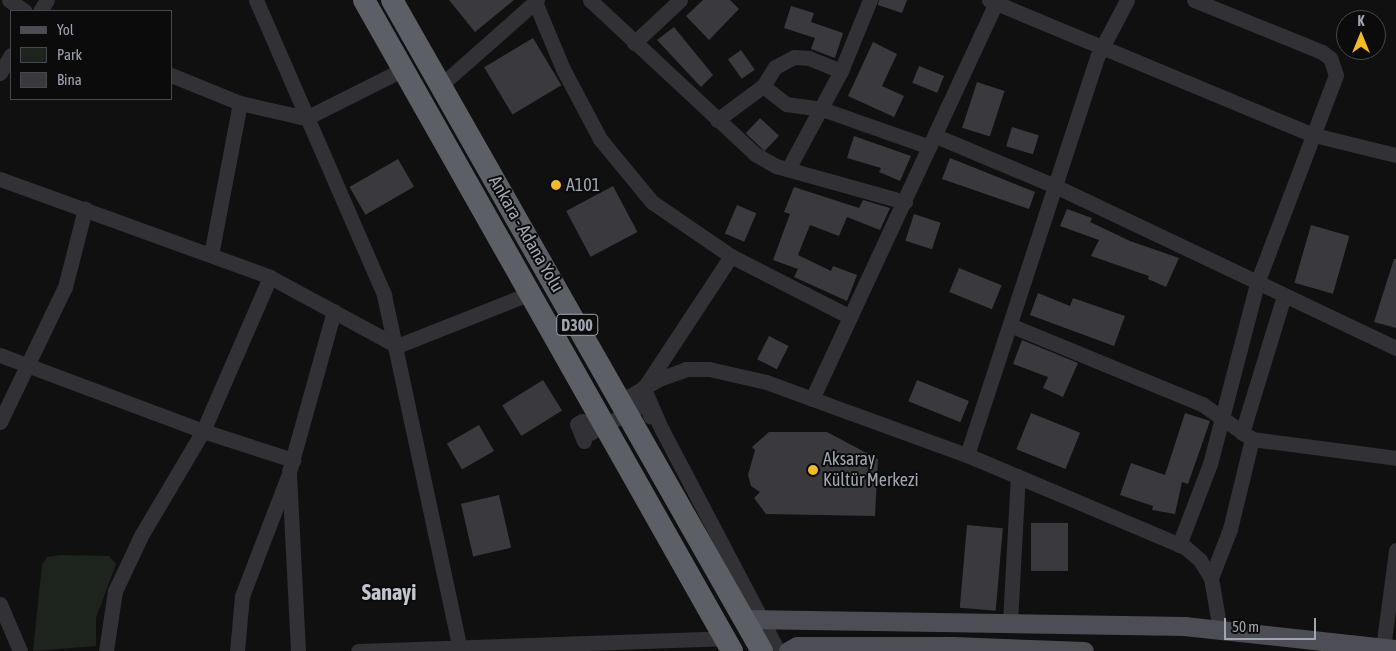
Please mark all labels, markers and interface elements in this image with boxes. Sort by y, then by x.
legend [10,10,172,100]
north arrow [1336,10,1386,60]
text: K [1358,13,1364,29]
text: Yol [57,21,74,38]
text: Park [57,46,82,63]
text: Bina [57,71,82,88]
street label: Ankara - Adana Yolu [484,172,568,296]
place label: A101 [566,174,600,196]
marker: A101 [550,179,562,191]
road number: D300 [556,312,598,338]
place label: Aksaray Kültür Merkezi [823,449,919,492]
marker: Aksaray Kültür Merkezi [807,464,819,476]
district label: Sanayi [362,580,416,606]
scale bar [1226,608,1318,640]
text: 50 m [1232,618,1259,635]

